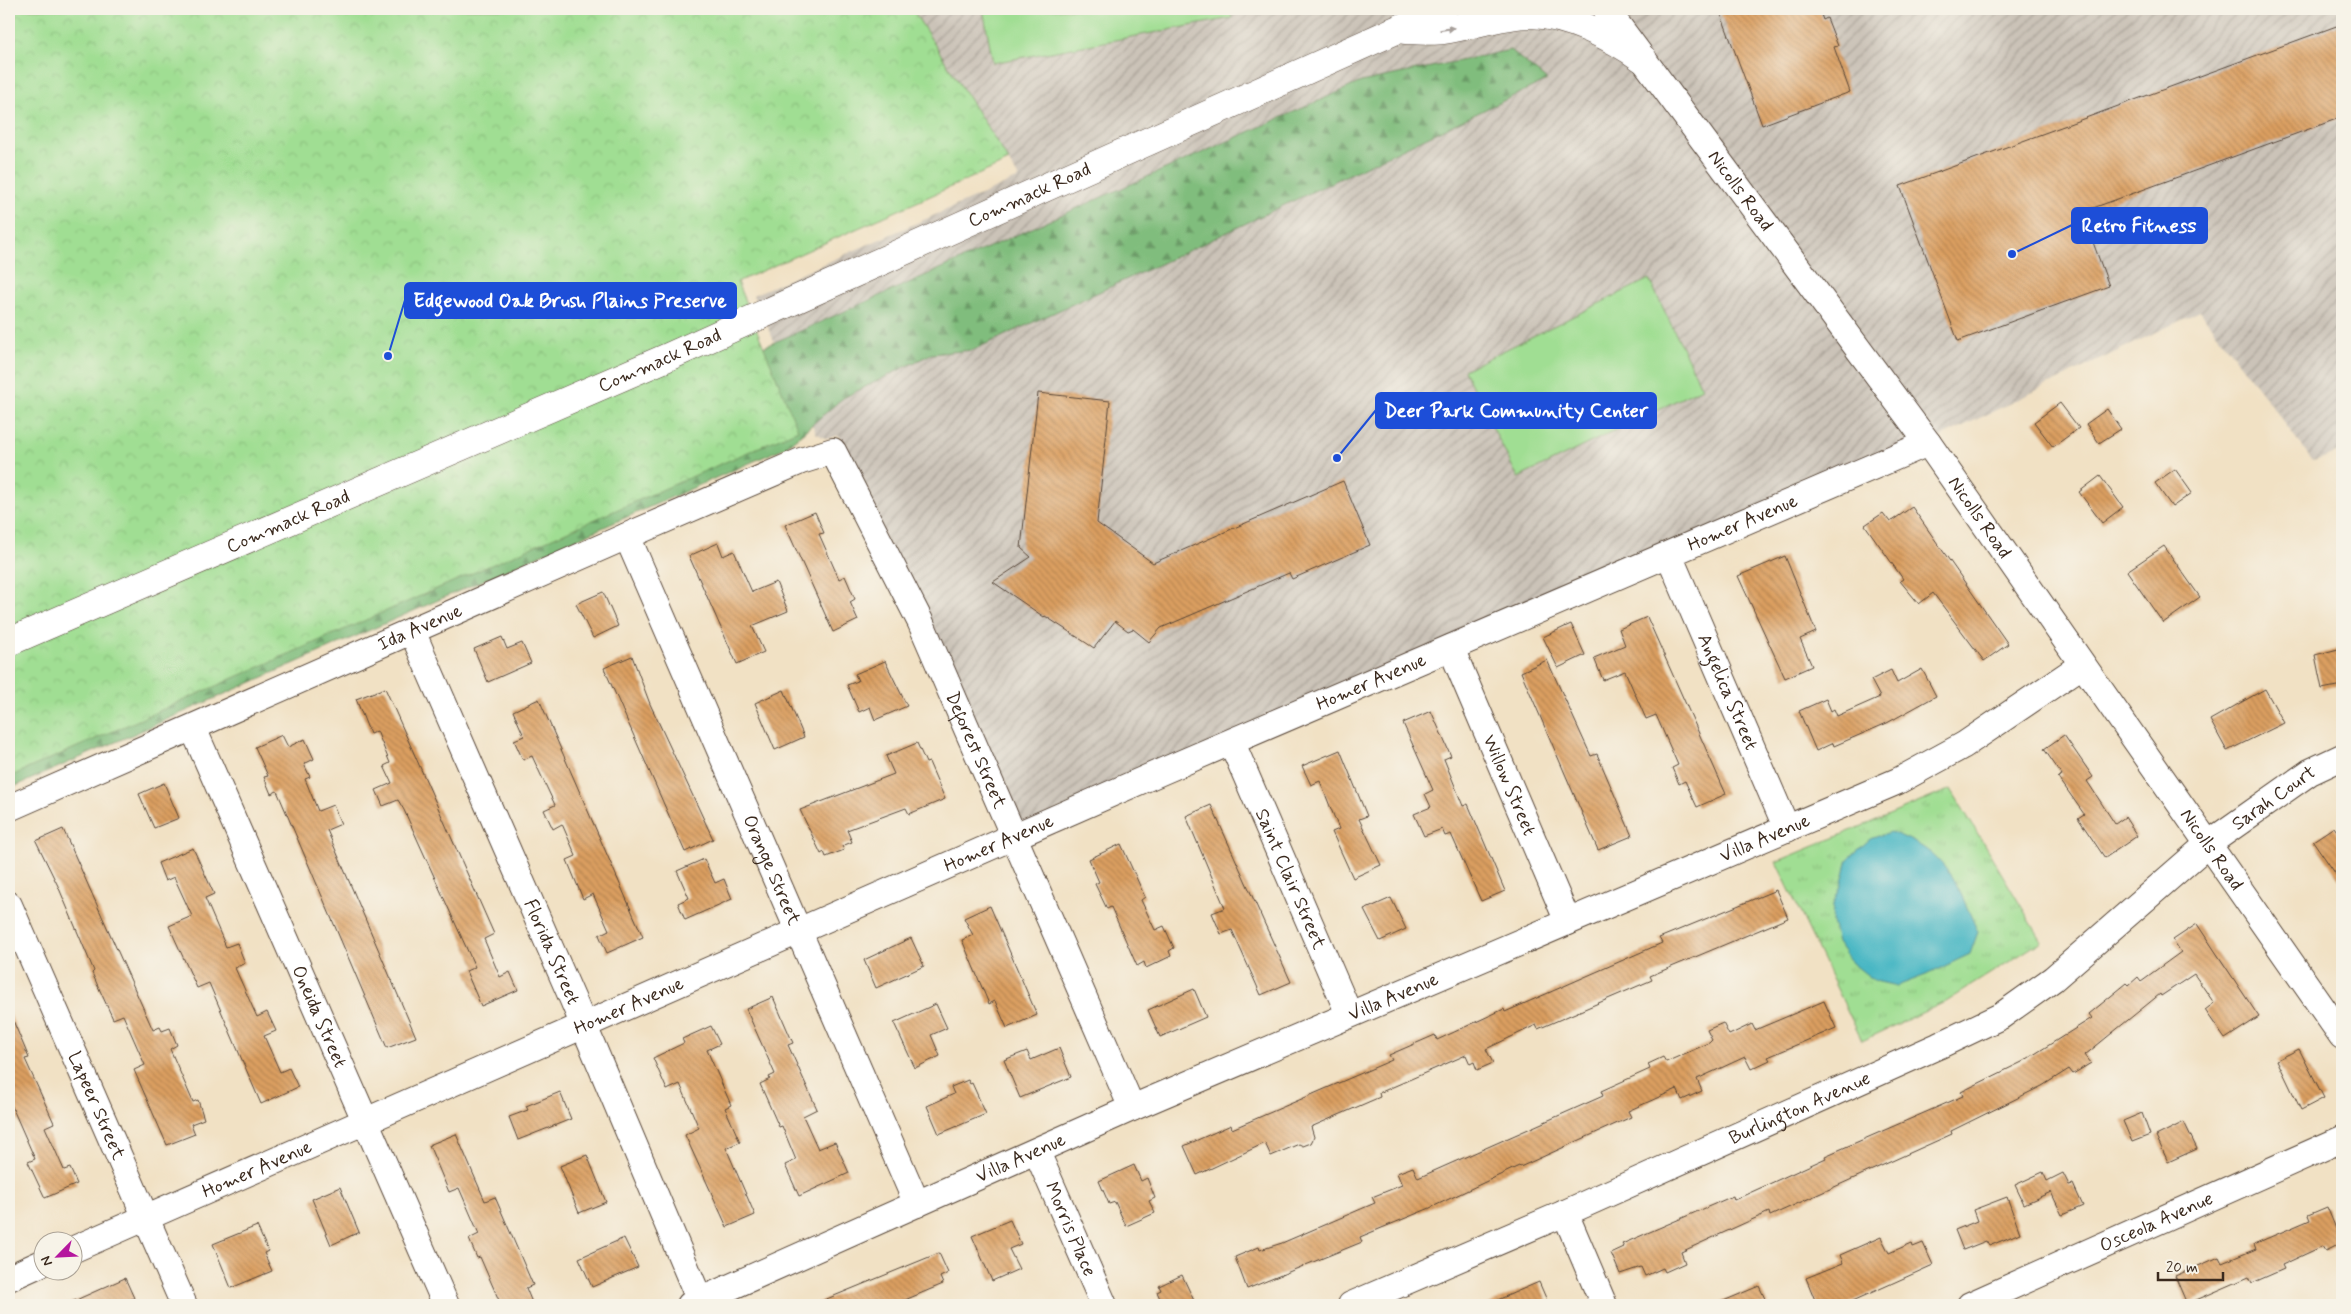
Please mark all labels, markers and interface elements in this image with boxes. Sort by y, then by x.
one-way arrow [1440,25,1456,33]
street label: Nicolls Road [1702,145,1779,236]
street label: Commack Road [964,156,1095,233]
callout: Retro Fitness [2072,208,2207,243]
text: Retro Fitness [2082,213,2196,240]
callout: Edgewood Oak Brush Plains Preserve [405,283,736,318]
text: Edgewood Oak Brush Plains Preserve [413,288,727,317]
street label: Commack Road [594,322,725,398]
callout: Deer Park Community Center [1376,393,1656,428]
text: Deer Park Community Center [1384,398,1649,425]
street label: Nicolls Road [1942,471,2017,563]
street label: Commack Road [222,484,354,559]
street label: Homer Avenue [1683,488,1802,557]
street label: Ida Avenue [374,598,466,657]
street label: Angelica Street [1692,630,1764,754]
street label: Homer Avenue [1312,647,1430,716]
street label: Deforest Street [940,688,1013,812]
street label: Willow Street [1477,731,1542,839]
street label: Sarah Court [2227,759,2321,836]
street label: Nicolls Road [2174,803,2249,895]
street label: Saint Clair Street [1249,805,1332,953]
street label: Homer Avenue [940,808,1058,878]
street label: Villa Avenue [1716,808,1814,868]
street label: Orange Street [737,811,807,929]
street label: Florida Street [518,895,586,1008]
street label: Oneida Street [286,961,353,1072]
street label: Villa Avenue [1344,966,1442,1027]
street label: Homer Avenue [570,970,688,1041]
street label: Lapeer Street [62,1048,131,1164]
street label: Burlington Avenue [1725,1065,1874,1151]
street label: Villa Avenue [972,1127,1070,1189]
street label: Homer Avenue [198,1134,316,1204]
street label: Morris Place [1039,1178,1102,1280]
street label: Osceola Avenue [2096,1186,2217,1258]
north arrow [32,1232,82,1282]
scale bar [2158,1249,2224,1281]
text: N [37,1253,57,1269]
text: 20 m [2166,1258,2198,1278]

